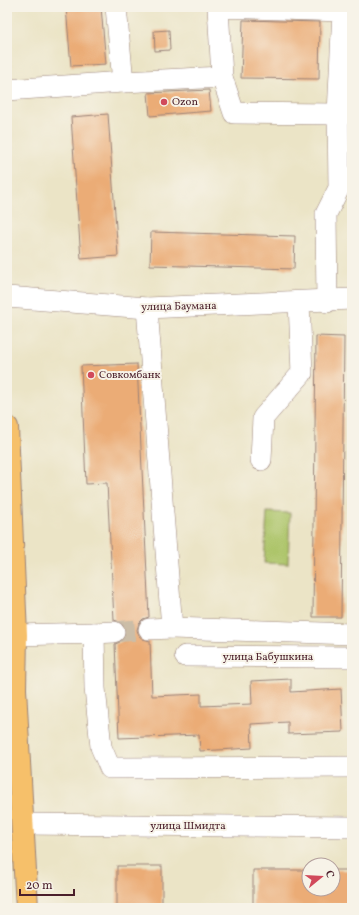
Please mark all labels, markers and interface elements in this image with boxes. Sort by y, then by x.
place label: Ozon [172,95,198,110]
marker: Ozon [159,97,169,107]
street label: улица Баумана [141,299,217,315]
place label: Совкомбанк [99,368,161,383]
marker: Совкомбанк [86,370,96,380]
street label: улица Бабушкина [223,650,314,665]
street label: улица Шмидта [150,819,226,834]
north arrow [301,857,341,897]
text: С [321,869,337,880]
scale bar [20,871,74,897]
text: 20 m [26,878,53,894]

